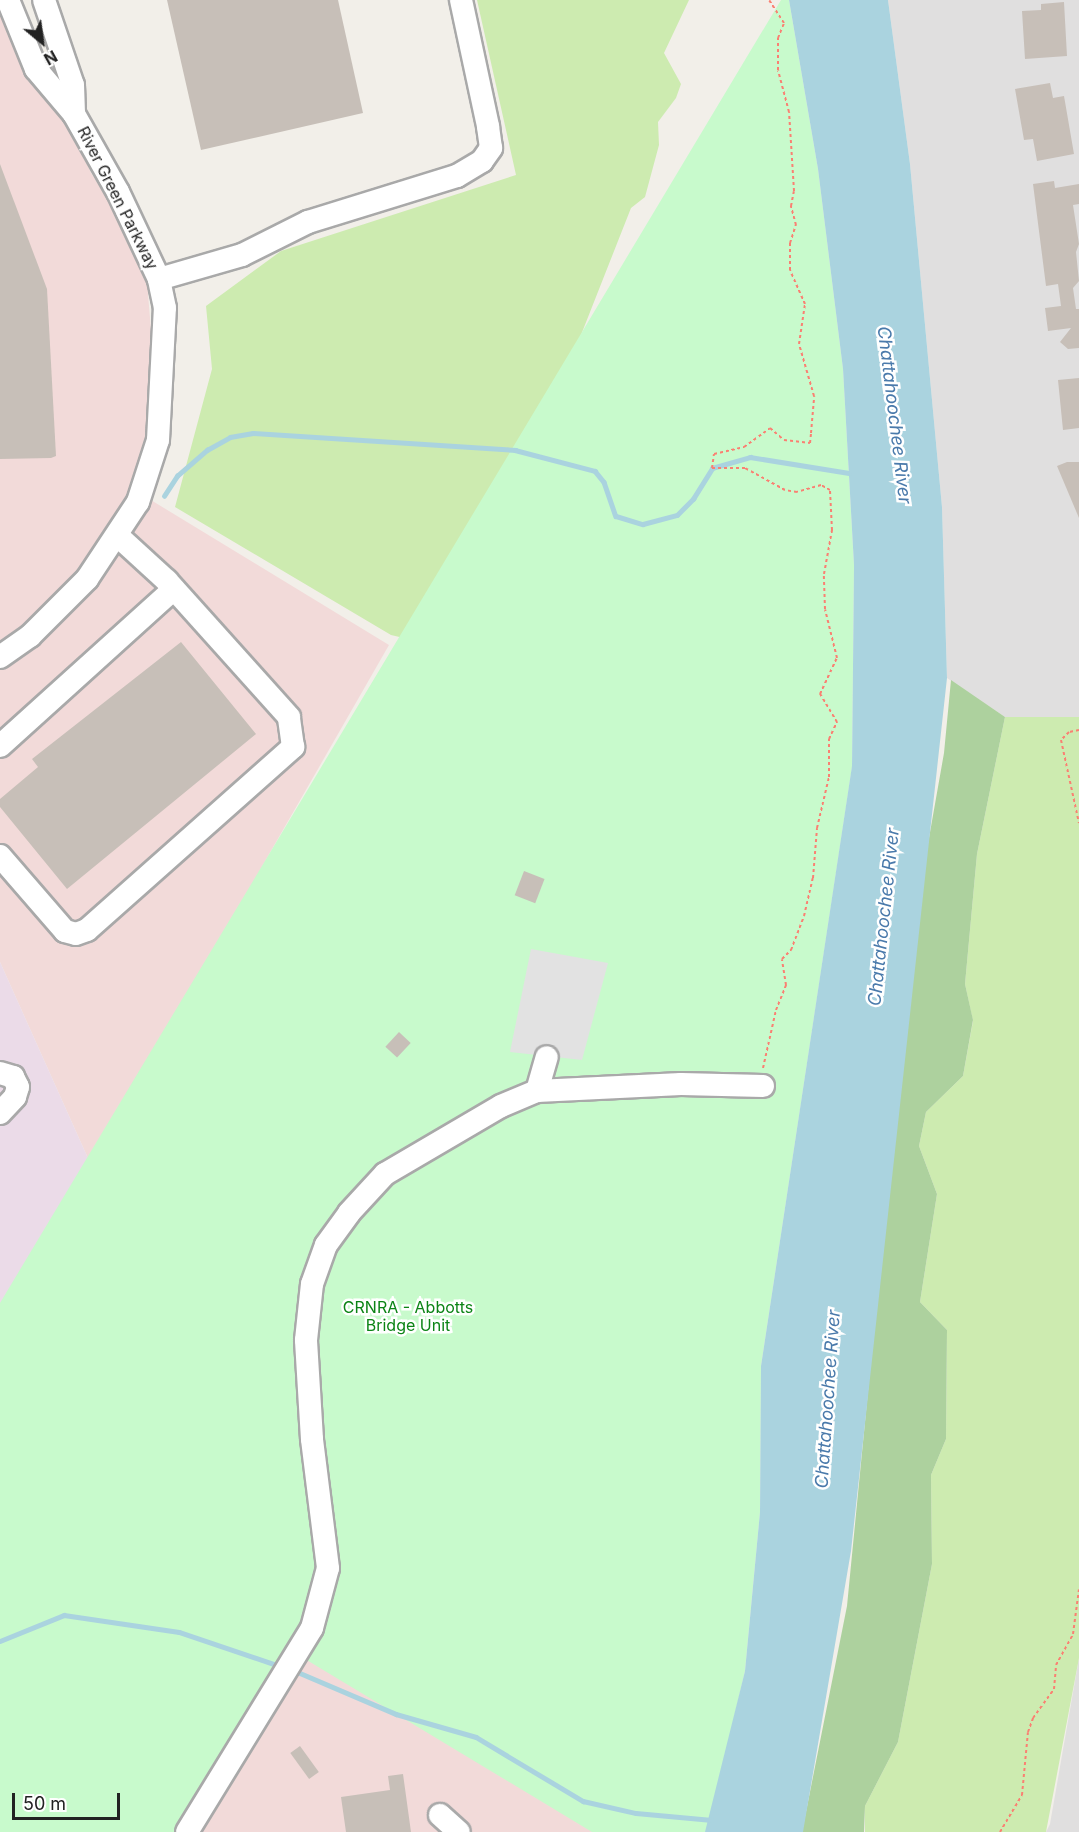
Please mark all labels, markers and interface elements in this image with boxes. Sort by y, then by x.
north arrow [12,12,72,72]
text: N [41,46,61,69]
street label: River Green Parkway [74,123,162,273]
water label: Chattahoochee River [872,325,916,505]
water label: Chattahoochee River [864,827,904,1007]
park label: CRNRA - Abbotts Bridge Unit [343,1297,473,1335]
water label: Chattahoochee River [811,1309,845,1489]
scale bar [15,1781,123,1819]
text: 50 m [23,1793,66,1814]

